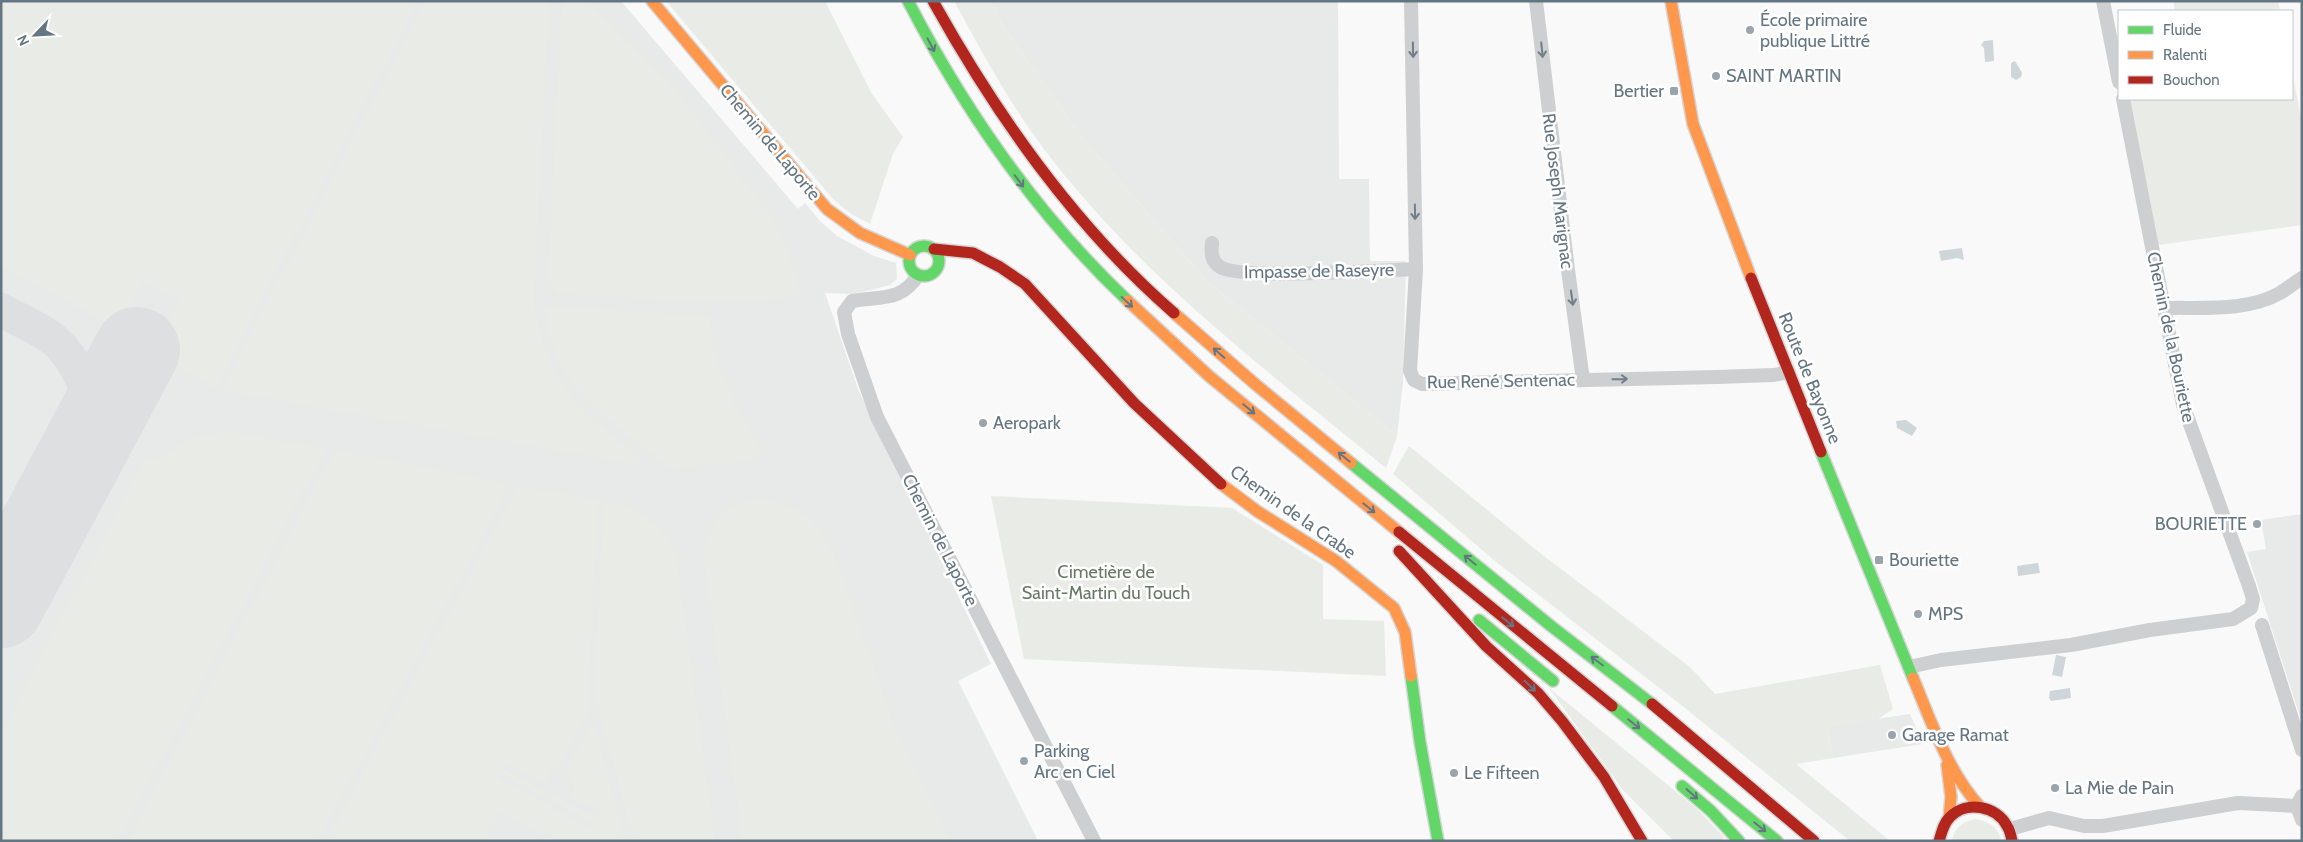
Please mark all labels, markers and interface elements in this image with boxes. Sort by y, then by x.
place label: École primaire publique Littré [1760,9,1870,52]
north arrow [10,10,60,60]
legend [2118,10,2293,100]
text: Fluide [2163,21,2202,39]
marker: École primaire publique Littré [1744,24,1756,36]
text: N [13,32,33,49]
one-way arrow [926,37,936,52]
one-way arrow [1537,41,1546,57]
one-way arrow [1408,42,1418,58]
text: Ralenti [2163,46,2207,64]
place label: SAINT MARTIN [1726,65,1842,87]
marker: SAINT MARTIN [1710,70,1722,82]
text: Bouchon [2163,71,2220,89]
street label: Chemin de Laporte [715,79,825,205]
place label: Bertier [1614,80,1664,102]
marker: Bertier [1668,85,1680,97]
street label: Rue Joseph Marignac [1538,112,1578,270]
one-way arrow [1014,174,1025,187]
one-way arrow [1410,204,1420,220]
street label: Chemin de la Bouriette [2142,250,2200,424]
street label: Impasse de Raseyre [1244,259,1394,283]
one-way arrow [1567,290,1577,306]
one-way arrow [1121,296,1134,308]
street label: Route de Bayonne [1774,309,1846,447]
one-way arrow [1213,348,1226,359]
street label: Rue René Sentenac [1427,369,1575,393]
one-way arrow [1611,374,1627,384]
one-way arrow [1242,403,1255,414]
place label: Aeropark [993,412,1062,434]
marker: Aeropark [977,417,989,429]
one-way arrow [1338,451,1351,462]
street label: Chemin de la Crabe [1226,460,1360,564]
street label: Chemin de Laporte [897,470,983,610]
one-way arrow [1362,502,1375,513]
place label: BOURIETTE [2155,513,2247,535]
marker: BOURIETTE [2251,518,2263,530]
place label: Bouriette [1889,549,1959,571]
one-way arrow [1464,554,1477,565]
marker: Bouriette [1873,554,1885,566]
park label: Cimetière de Saint-Martin du Touch [1022,561,1190,604]
place label: MPS [1928,603,1963,625]
marker: MPS [1912,608,1924,620]
one-way arrow [1502,616,1515,627]
one-way arrow [1591,655,1604,666]
one-way arrow [1524,680,1537,692]
one-way arrow [1627,719,1640,730]
place label: Garage Ramat [1902,724,2009,746]
marker: Garage Ramat [1886,729,1898,741]
place label: Parking Arc en Ciel [1034,740,1116,783]
marker: Parking Arc en Ciel [1018,755,1030,767]
place label: Le Fifteen [1464,762,1540,784]
marker: Le Fifteen [1448,767,1460,779]
place label: La Mie de Pain [2065,777,2174,799]
marker: La Mie de Pain [2049,782,2061,794]
one-way arrow [1686,788,1699,800]
one-way arrow [1753,822,1766,833]

